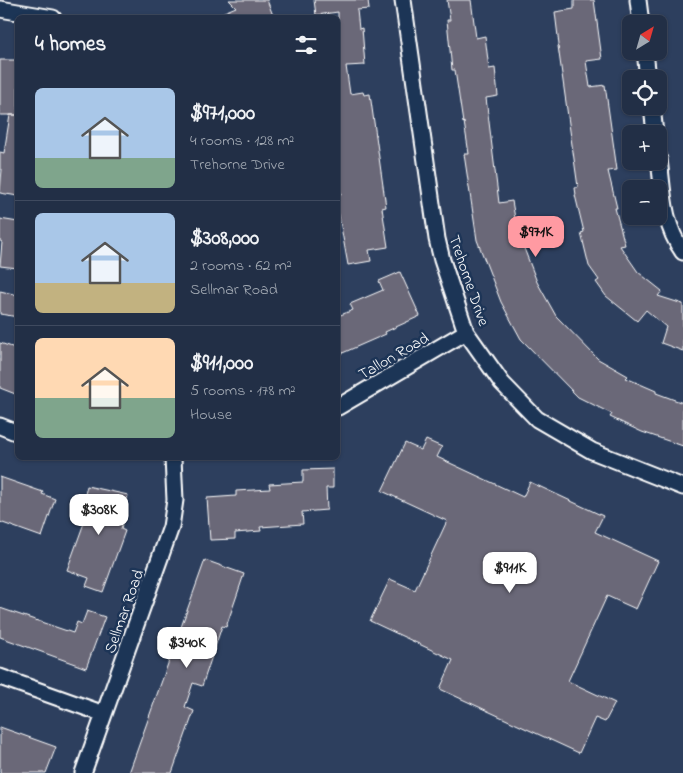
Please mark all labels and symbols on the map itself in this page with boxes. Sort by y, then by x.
north arrow [622,15,668,60]
pin: $971K [501,216,571,258]
street label: Trehorne Drive [441,232,495,330]
street label: Tallon Road [354,327,434,387]
pin: $308K [64,494,134,536]
pin: $911K [475,552,545,594]
street label: Sellmar Road [99,566,151,657]
pin: $340K [152,626,222,669]

